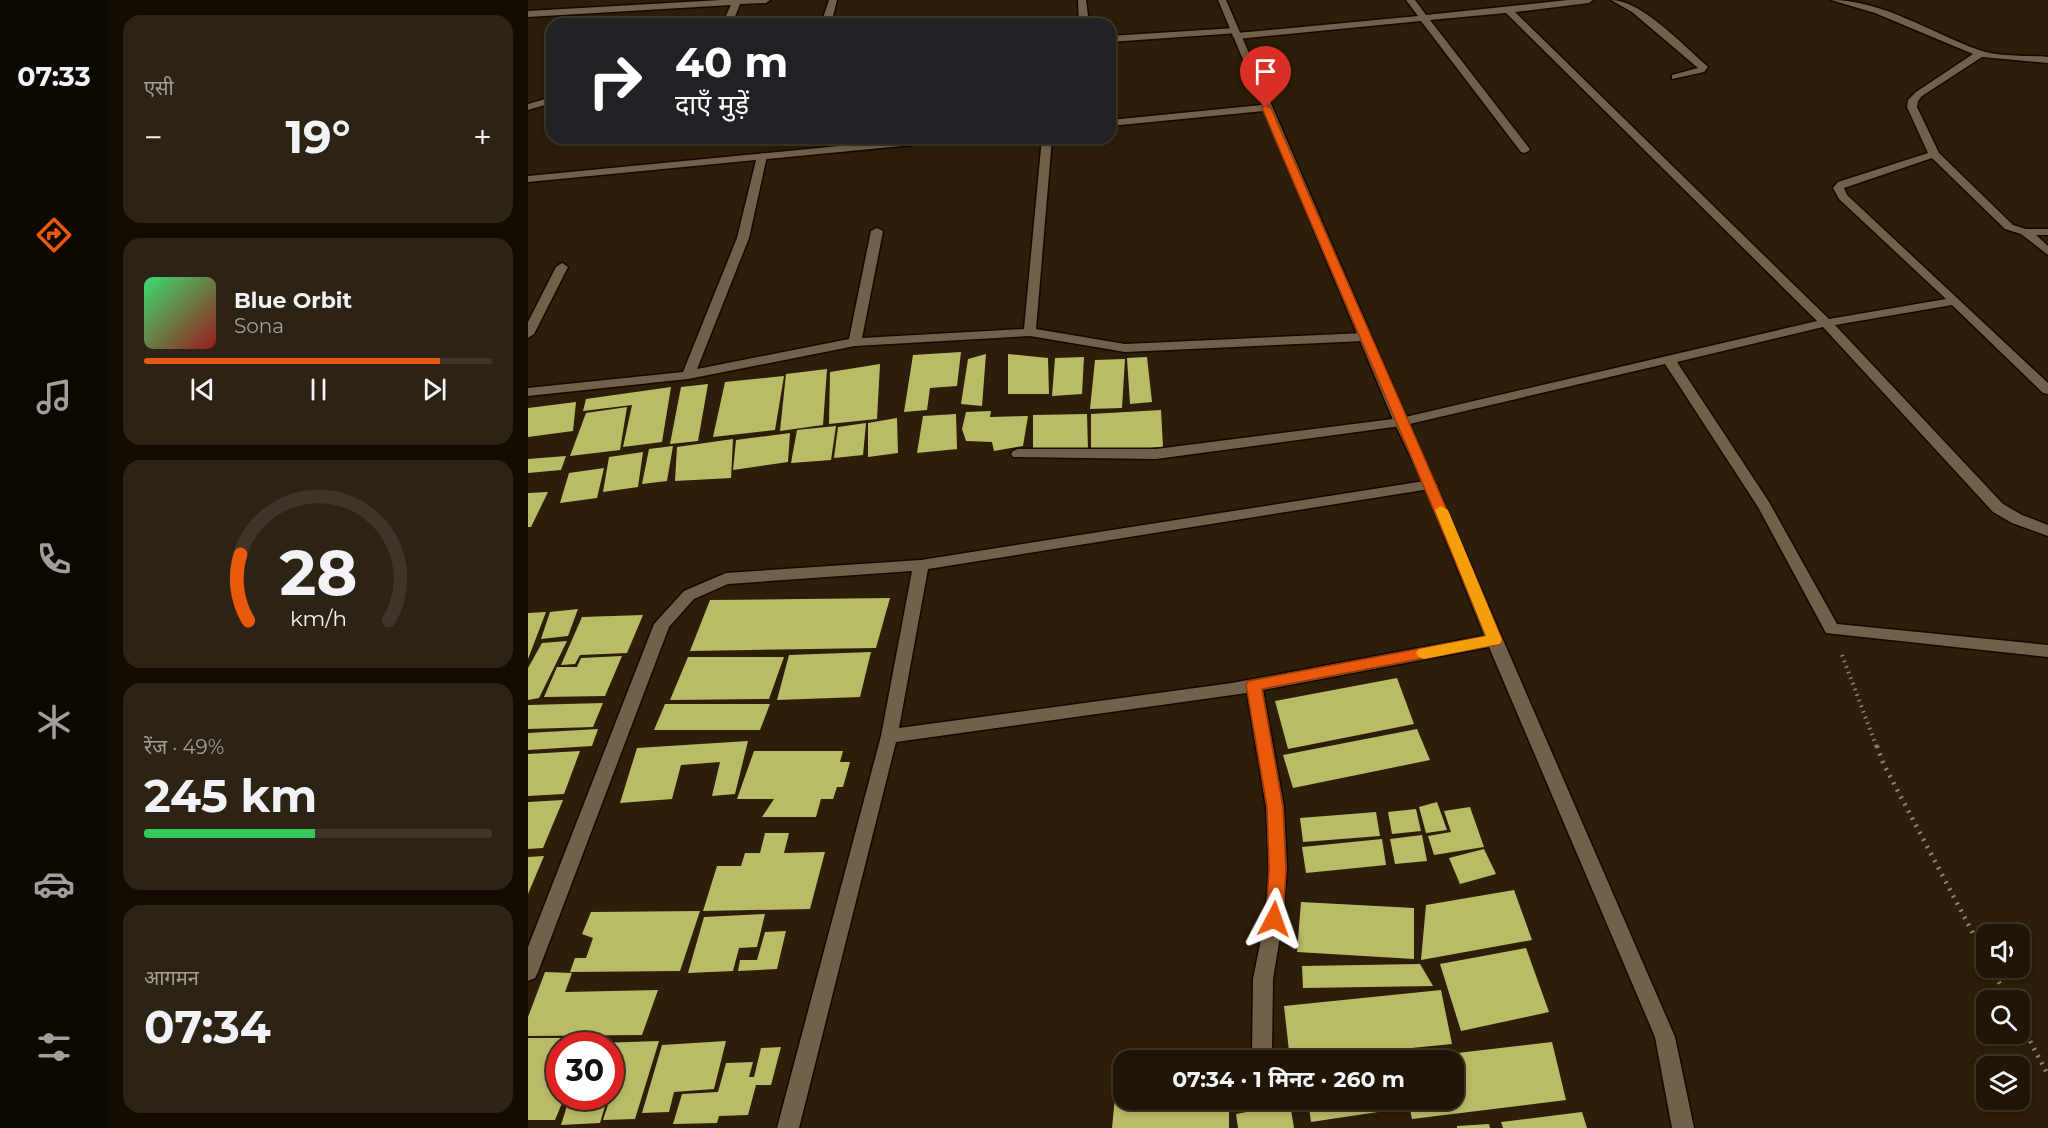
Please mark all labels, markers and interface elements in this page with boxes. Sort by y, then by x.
text: 40 m [675,36,788,88]
icon: right [576,42,654,120]
pin [1240,46,1291,108]
icon: arrive [1249,55,1282,88]
text: 07:33 [17,60,91,93]
text: एसी [144,76,174,100]
text: दाएँ मुड़ें [675,88,749,121]
text: 19° [285,109,351,164]
text: − [144,117,163,157]
text: + [473,117,492,157]
icon: directions [33,214,75,256]
text: Blue Orbit [234,287,352,314]
text: Sona [234,314,284,338]
icon: previous [186,373,219,406]
icon: pause [302,373,335,406]
icon: next [418,373,451,406]
icon: music [33,376,75,418]
text: 28 [279,535,357,611]
icon: phone [33,538,75,580]
text: km/h [289,605,347,631]
icon: climate [33,701,75,743]
text: रेंज · 49% [144,735,224,759]
text: 245 km [144,768,317,823]
icon: car [33,863,75,905]
position arrow [1242,887,1306,951]
map controls [1976,924,2030,1110]
button: sound [1976,924,2030,978]
text: आगमन [144,966,199,990]
button: search [1976,990,2030,1044]
text: 07:34 [144,999,271,1054]
icon: filters [33,1026,75,1068]
speed limit sign: 30 [546,1032,624,1110]
button: layers [1976,1056,2030,1110]
text: 07:34 · 1 मिनट · 260 m [1172,1066,1405,1093]

